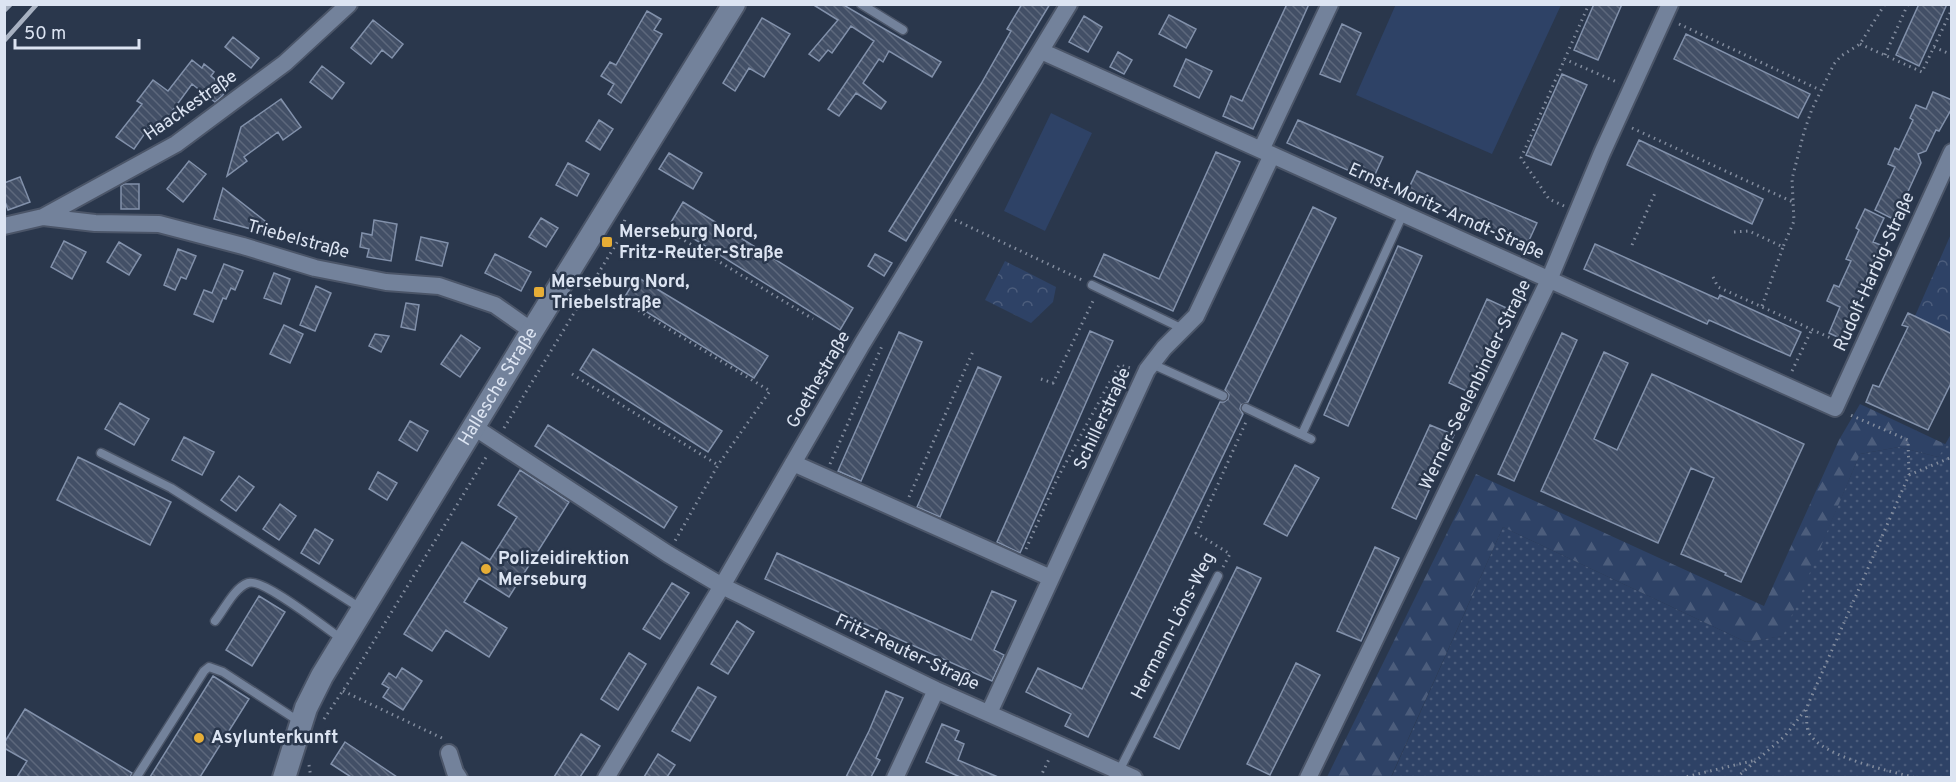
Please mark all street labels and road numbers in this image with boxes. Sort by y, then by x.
street label: Haackestraße [140,65,242,147]
street label: Ernst-Moritz-Arndt-Straße [1344,158,1548,266]
street label: Rudolf-Harbig-Straße [1829,189,1921,355]
street label: Triebelstraße [244,215,352,265]
street label: Werner-Seelenbinder-Straße [1415,276,1537,494]
street label: Hallesche Straße [453,323,543,450]
street label: Goethestraße [782,327,856,433]
street label: Schillerstraße [1069,364,1137,474]
street label: Hermann-Löns-Weg [1127,548,1221,704]
street label: Fritz-Reuter-Straße [831,609,983,697]

